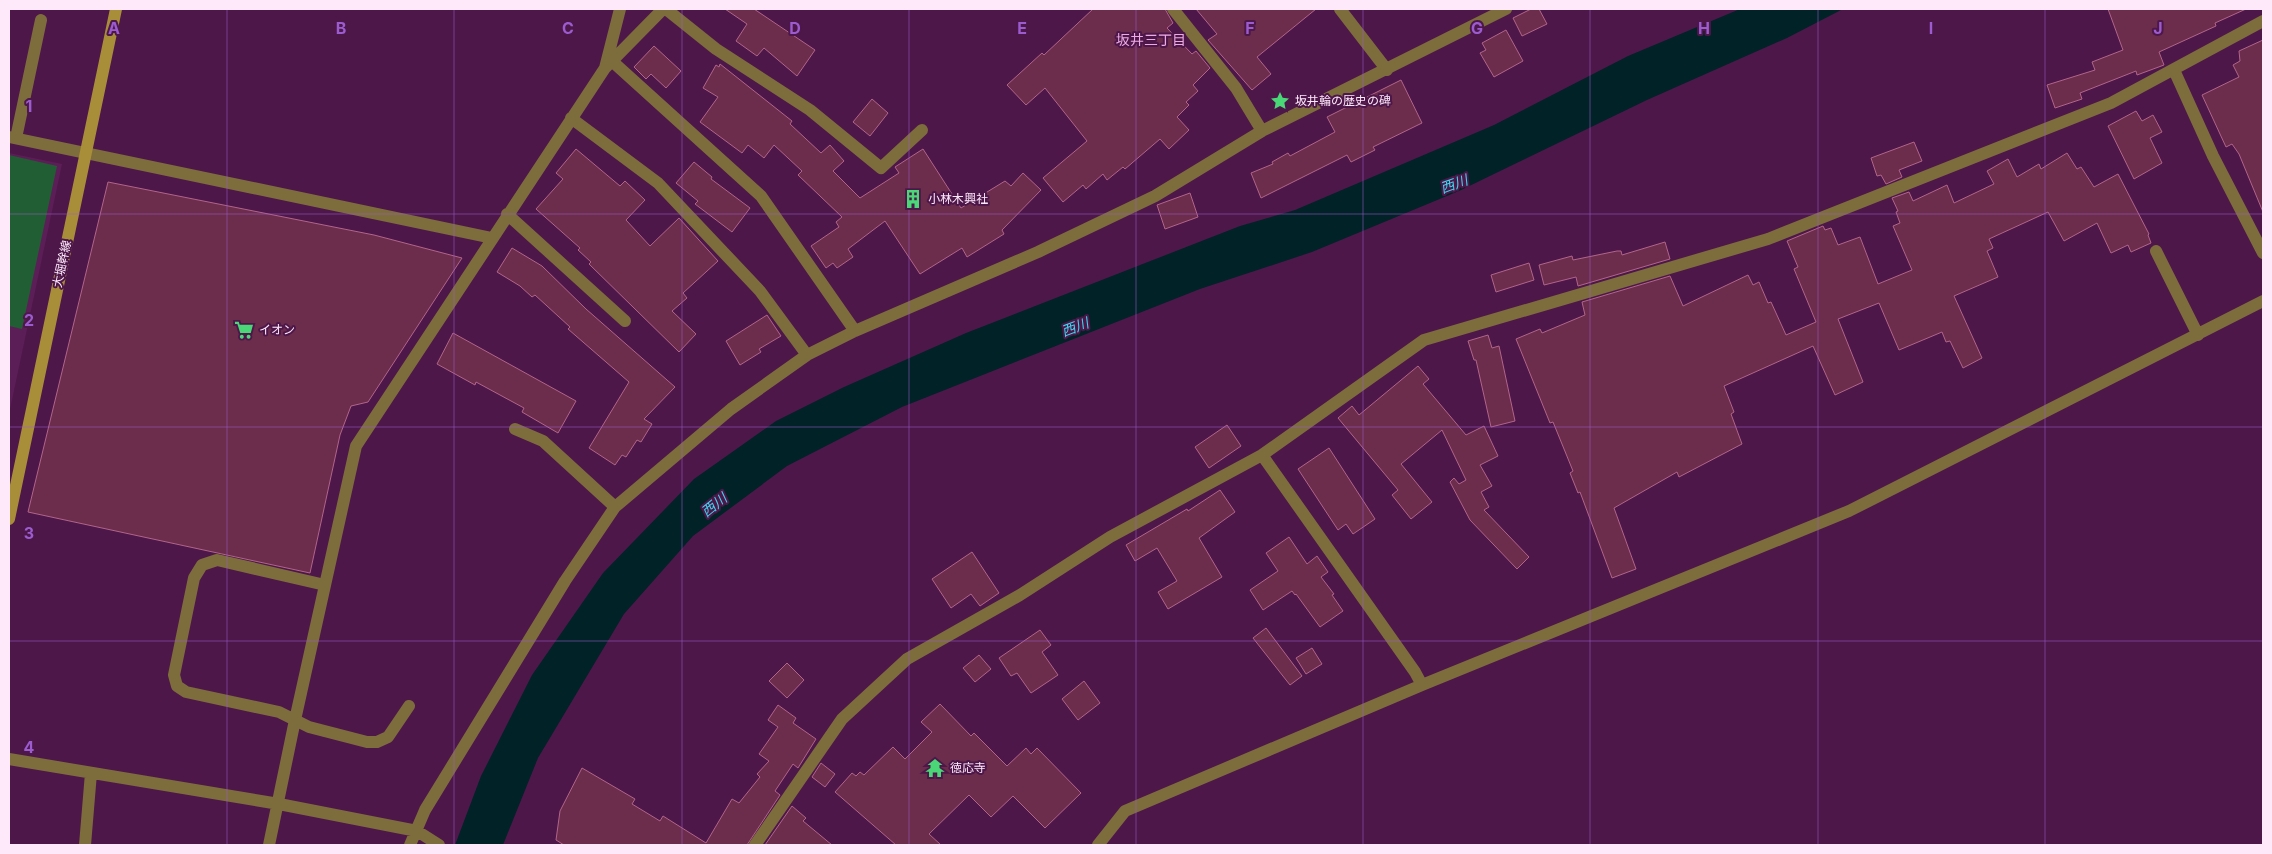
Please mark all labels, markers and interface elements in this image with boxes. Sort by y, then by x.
text: A [108,18,120,38]
text: B [336,18,346,38]
text: C [562,18,574,38]
text: D [789,18,801,38]
text: E [1017,18,1027,38]
text: F [1245,18,1255,38]
text: G [1471,18,1483,38]
text: H [1698,18,1710,38]
text: I [1929,18,1933,38]
text: J [2153,18,2163,38]
district label: 坂井三丁目 [1116,31,1186,48]
place icon: 坂井輪の歴史の碑 [1269,90,1291,112]
place label: 坂井輪の歴史の碑 [1295,93,1391,108]
text: 1 [26,96,32,116]
water label: 西川 [1438,170,1472,196]
building icon: 小林木興社 [902,188,924,210]
place label: 小林木興社 [928,191,988,206]
street label: 大堀幹線 [49,239,74,289]
text: 2 [24,310,34,330]
water label: 西川 [1059,313,1093,339]
supermarket icon: イオン [233,319,255,341]
place label: イオン [259,322,295,337]
water label: 西川 [697,488,731,520]
text: 3 [24,523,34,543]
text: 4 [24,737,35,757]
temple icon: 徳応寺 [924,757,946,779]
place label: 徳応寺 [950,760,986,775]

